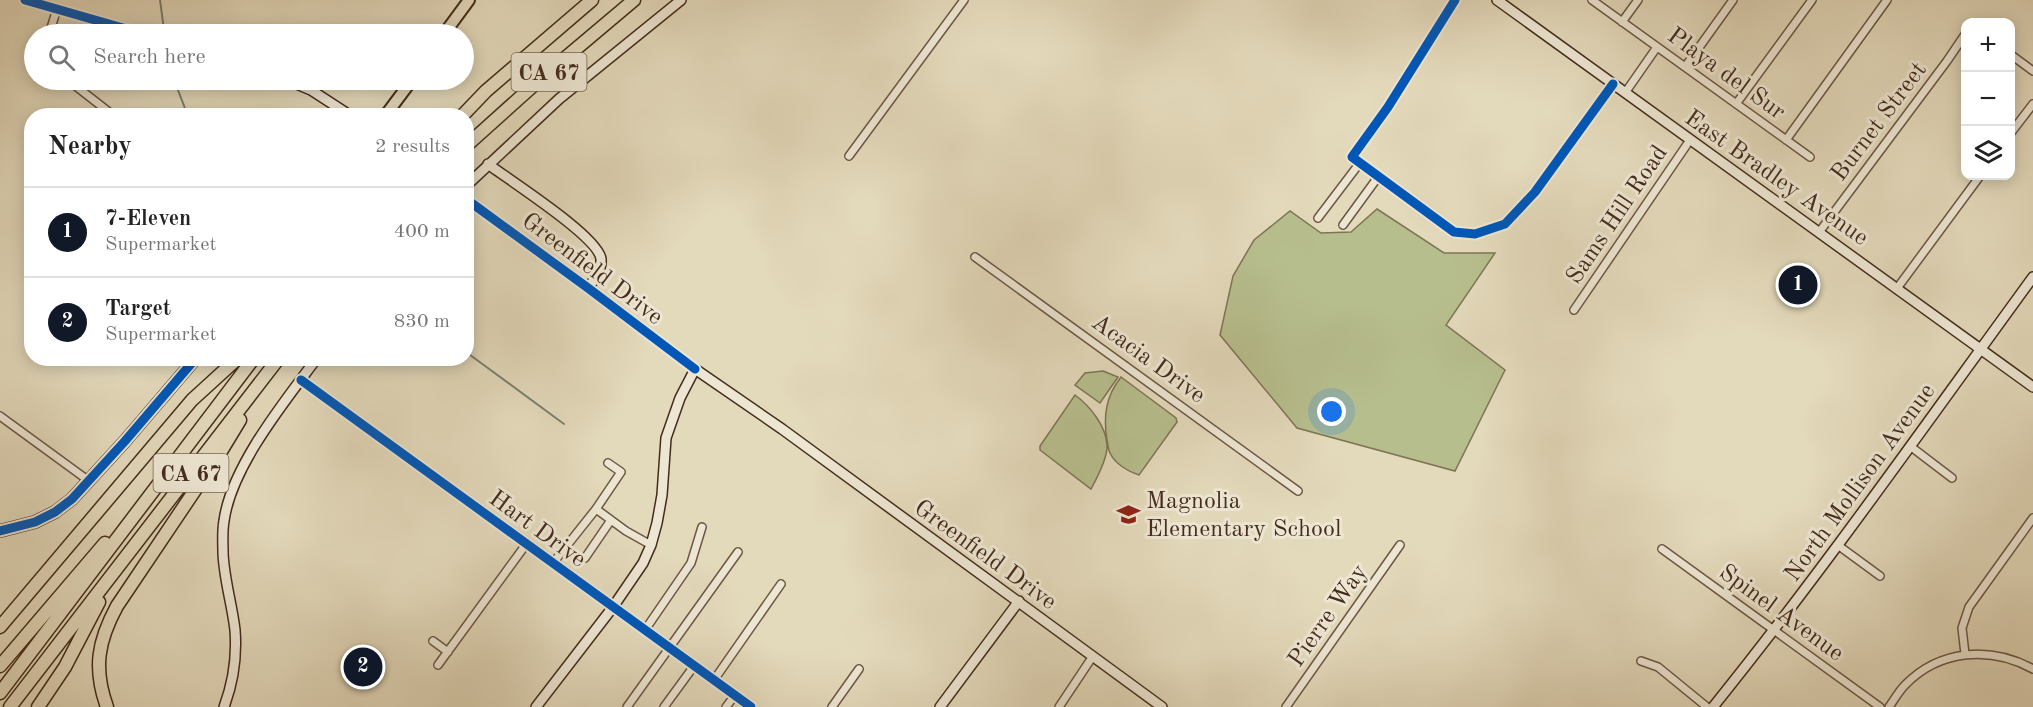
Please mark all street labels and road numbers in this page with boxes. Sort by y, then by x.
street label: Playa del Sur [1663,24,1789,125]
road number: CA 67 [512,53,586,91]
street label: Burnet Street [1827,58,1932,186]
street label: East Bradley Avenue [1680,106,1872,251]
street label: Sams Hill Road [1563,141,1673,289]
street label: Greenfield Drive [517,209,667,330]
street label: Acacia Drive [1087,311,1209,409]
street label: North Mollison Avenue [1781,380,1940,587]
road number: CA 67 [154,454,228,492]
street label: Hart Drive [484,487,590,573]
street label: Greenfield Drive [909,496,1060,615]
street label: Pierre Way [1285,560,1373,672]
street label: Spinel Avenue [1714,561,1847,667]

